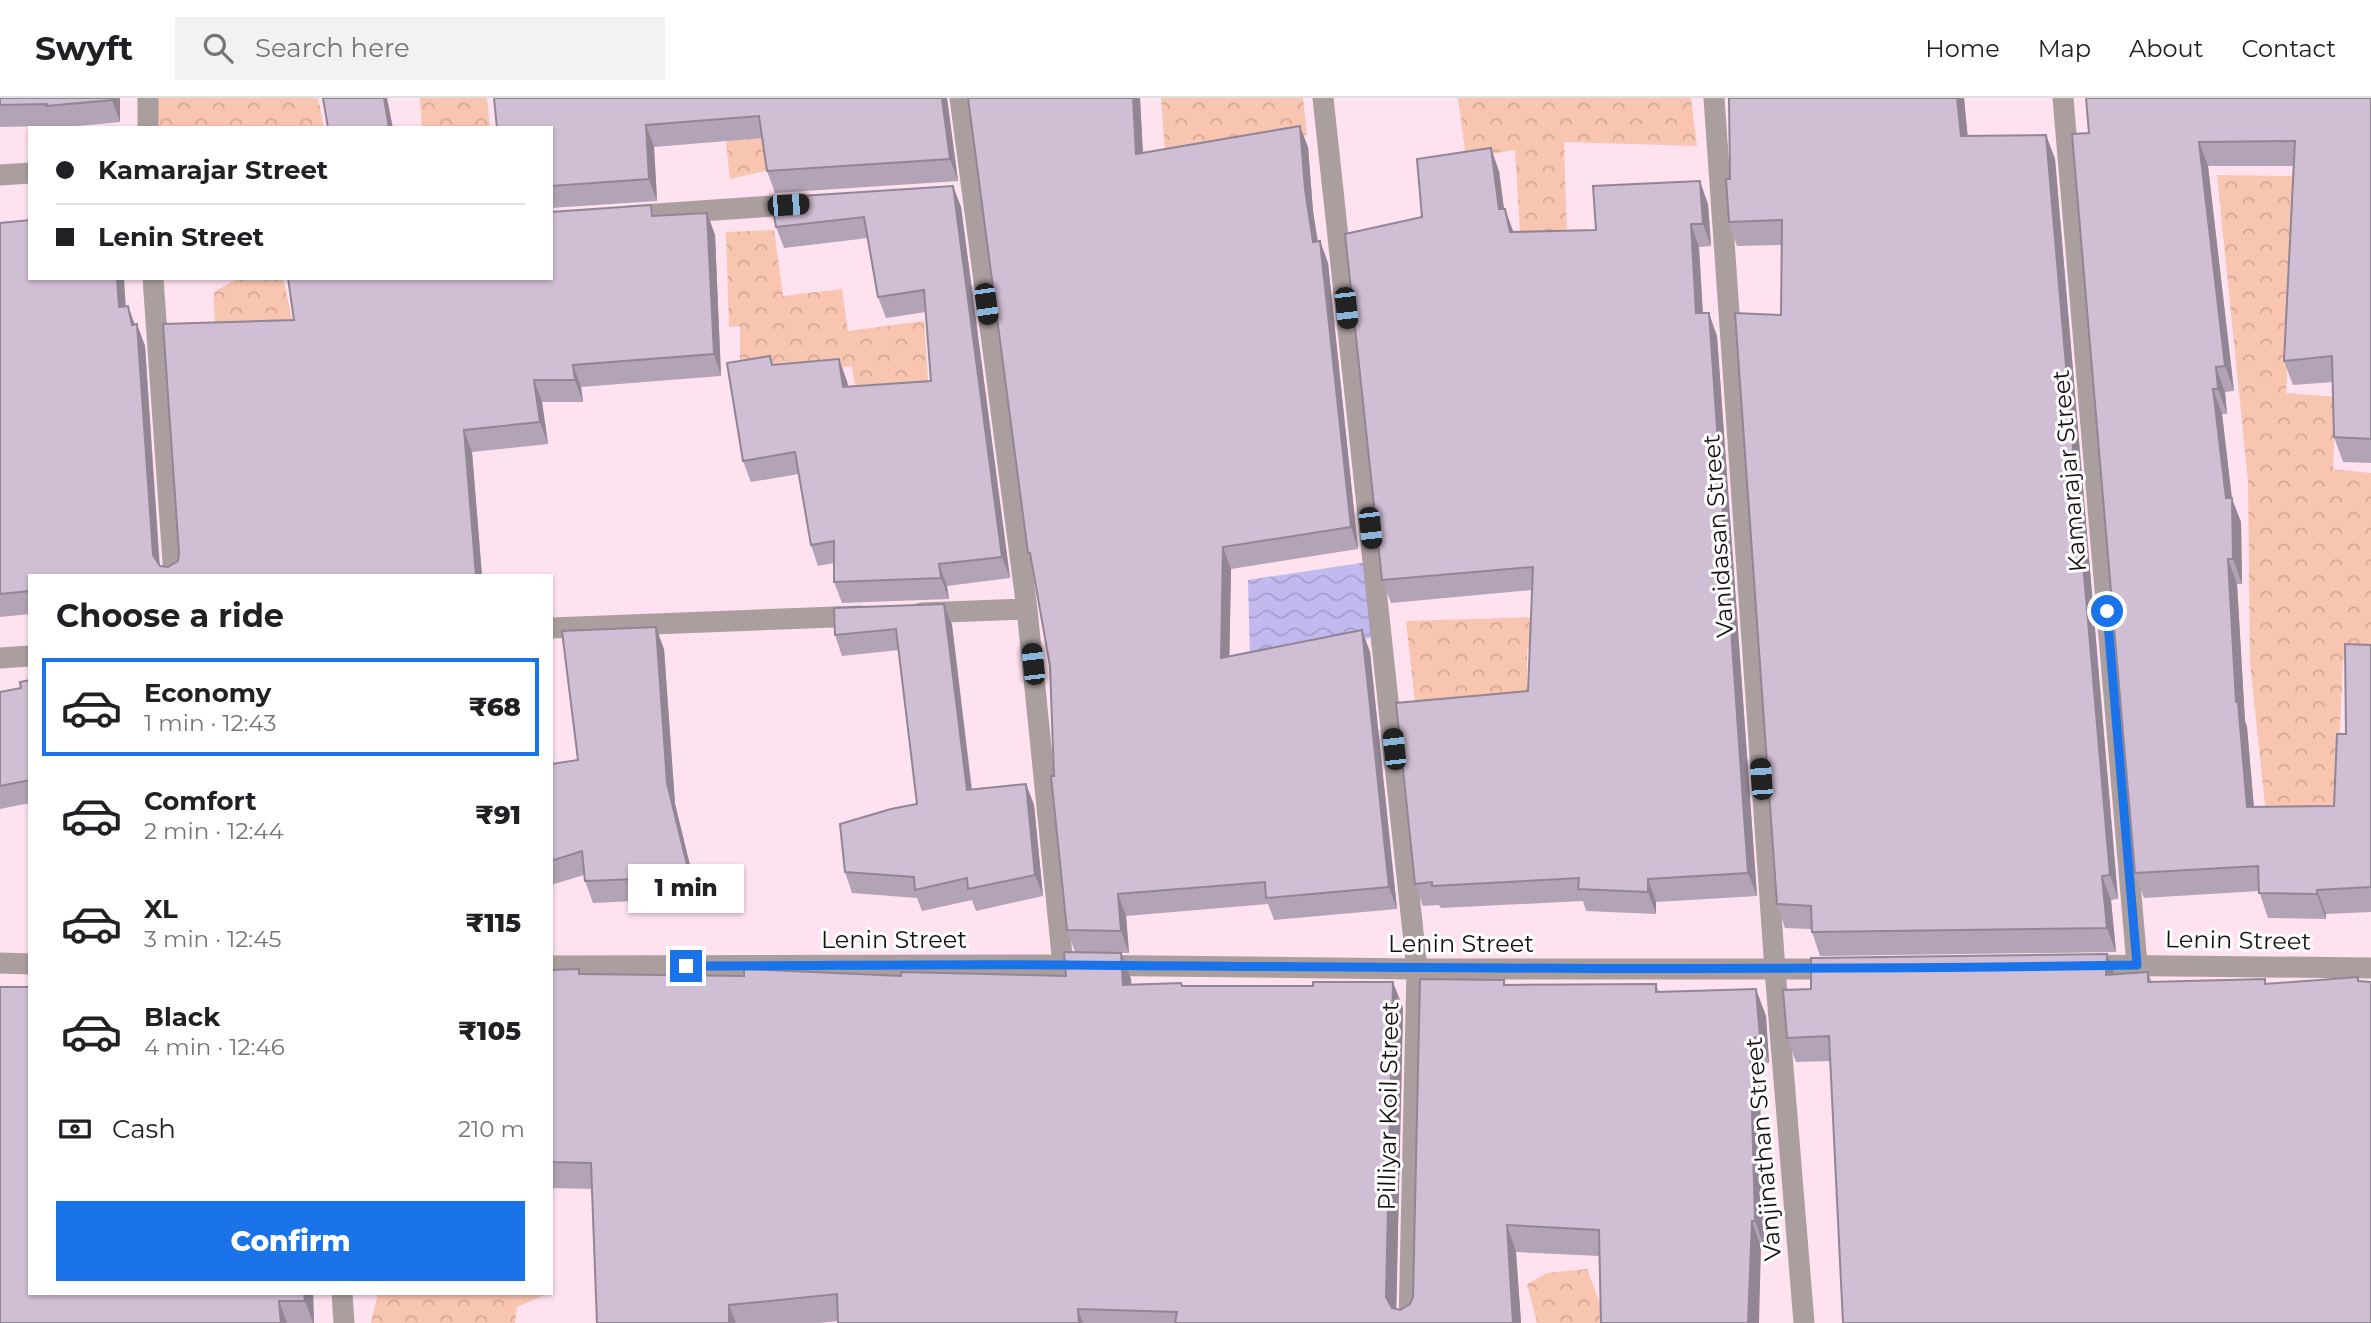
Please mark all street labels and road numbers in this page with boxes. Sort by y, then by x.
street label: Kamarajar Street [2046,369,2092,573]
street label: Vanidasan Street [1696,433,1740,639]
street label: Lenin Street [2165,924,2312,956]
street label: Lenin Street [821,925,967,954]
street label: Lenin Street [1388,929,1534,958]
street label: Pilliyar Koil Street [1372,1001,1404,1211]
street label: Vanjinathan Street [1739,1036,1787,1262]

